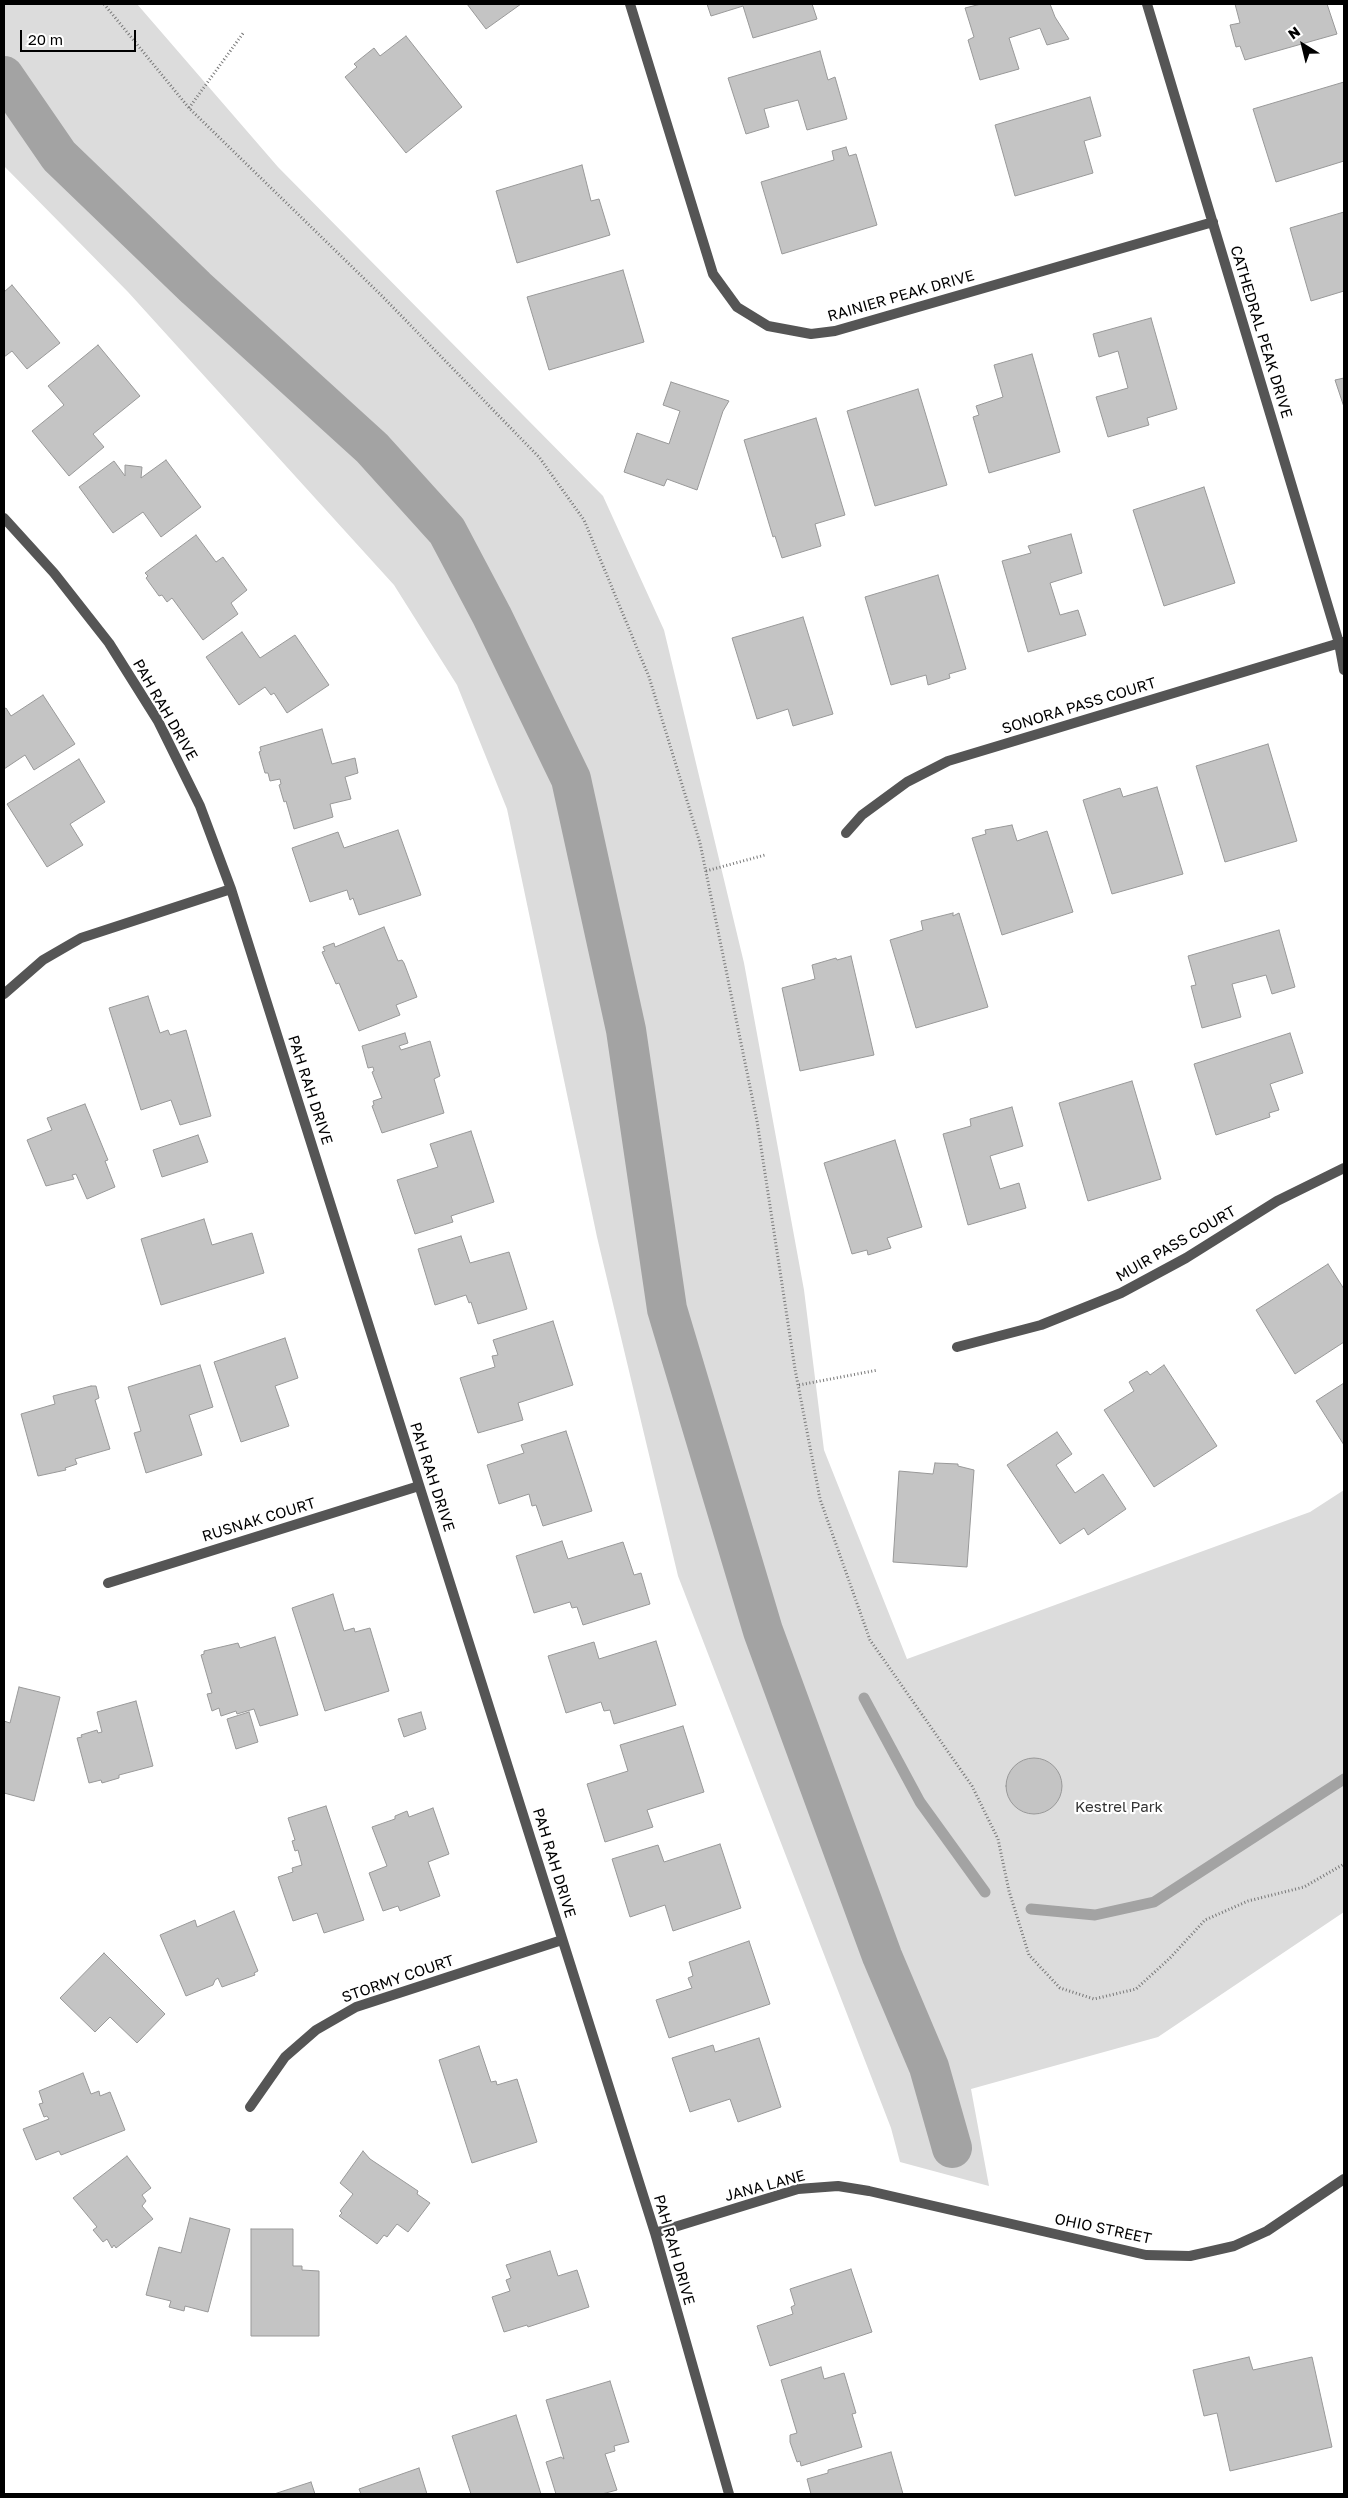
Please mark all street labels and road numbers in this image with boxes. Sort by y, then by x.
street label: CATHEDRAL PEAK DRIVE [1226,244,1296,420]
street label: RAINIER PEAK DRIVE [826,266,976,326]
street label: PAH RAH DRIVE [129,656,201,764]
street label: SONORA PASS COURT [1000,674,1158,738]
street label: PAH RAH DRIVE [284,1033,336,1147]
street label: MUIR PASS COURT [1113,1202,1239,1286]
street label: PAH RAH DRIVE [406,1420,458,1534]
street label: RUSNAK COURT [200,1494,318,1546]
street label: PAH RAH DRIVE [529,1806,579,1920]
street label: STORMY COURT [339,1951,457,2007]
street label: JANA LANE [723,2167,807,2205]
street label: PAH RAH DRIVE [650,2193,698,2307]
street label: OHIO STREET [1053,2210,1153,2248]

